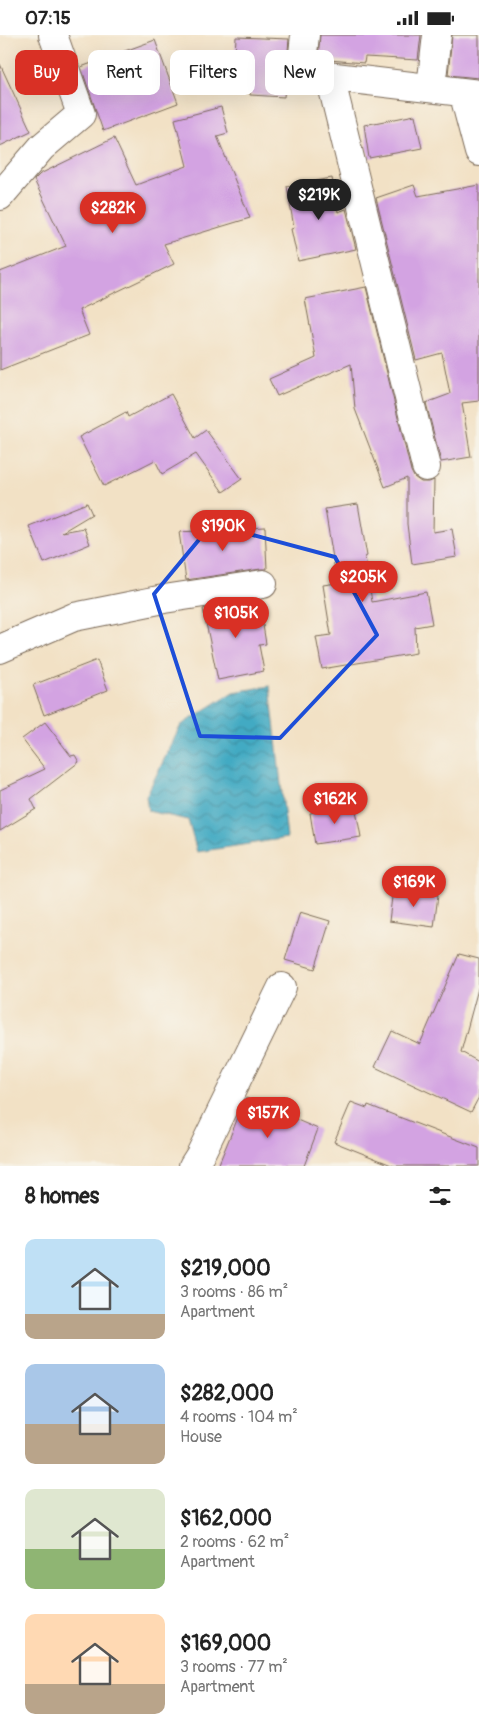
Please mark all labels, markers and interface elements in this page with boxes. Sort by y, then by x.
text: 07:15 [25,6,71,30]
chip: Buy [15,50,78,95]
chip: Rent [88,50,160,95]
chip: Filters [170,50,255,95]
chip: New [265,50,334,95]
pin: $219K [284,179,354,221]
text: $219K [298,185,340,205]
pin: $282K [78,191,148,234]
text: $282K [91,198,135,218]
pin: $190K [188,509,258,552]
text: $190K [201,516,245,536]
pin: $205K [328,561,398,603]
text: $205K [340,567,386,587]
pin: $105K [201,597,271,639]
text: $105K [214,603,258,623]
pin: $162K [300,783,370,825]
text: $162K [314,789,356,809]
pin: $169K [379,865,449,908]
text: $169K [393,872,435,892]
pin: $157K [233,1097,303,1139]
text: $157K [247,1103,289,1123]
icon: filters [426,1182,454,1210]
text: 8 homes [25,1183,99,1210]
text: $219,000 [180,1255,271,1282]
icon: home [65,1259,125,1319]
text: 3 rooms · 86 m² [180,1282,288,1302]
text: Apartment [180,1302,255,1322]
text: $282,000 [180,1380,274,1407]
icon: home [65,1384,125,1444]
text: 4 rooms · 104 m² [180,1407,298,1427]
text: House [180,1427,222,1447]
text: $162,000 [180,1505,272,1532]
icon: home [65,1509,125,1569]
text: 2 rooms · 62 m² [180,1532,289,1552]
text: Apartment [180,1552,255,1572]
text: $169,000 [180,1630,271,1657]
icon: home [65,1634,125,1694]
text: 3 rooms · 77 m² [180,1657,288,1677]
text: Apartment [180,1677,255,1697]

